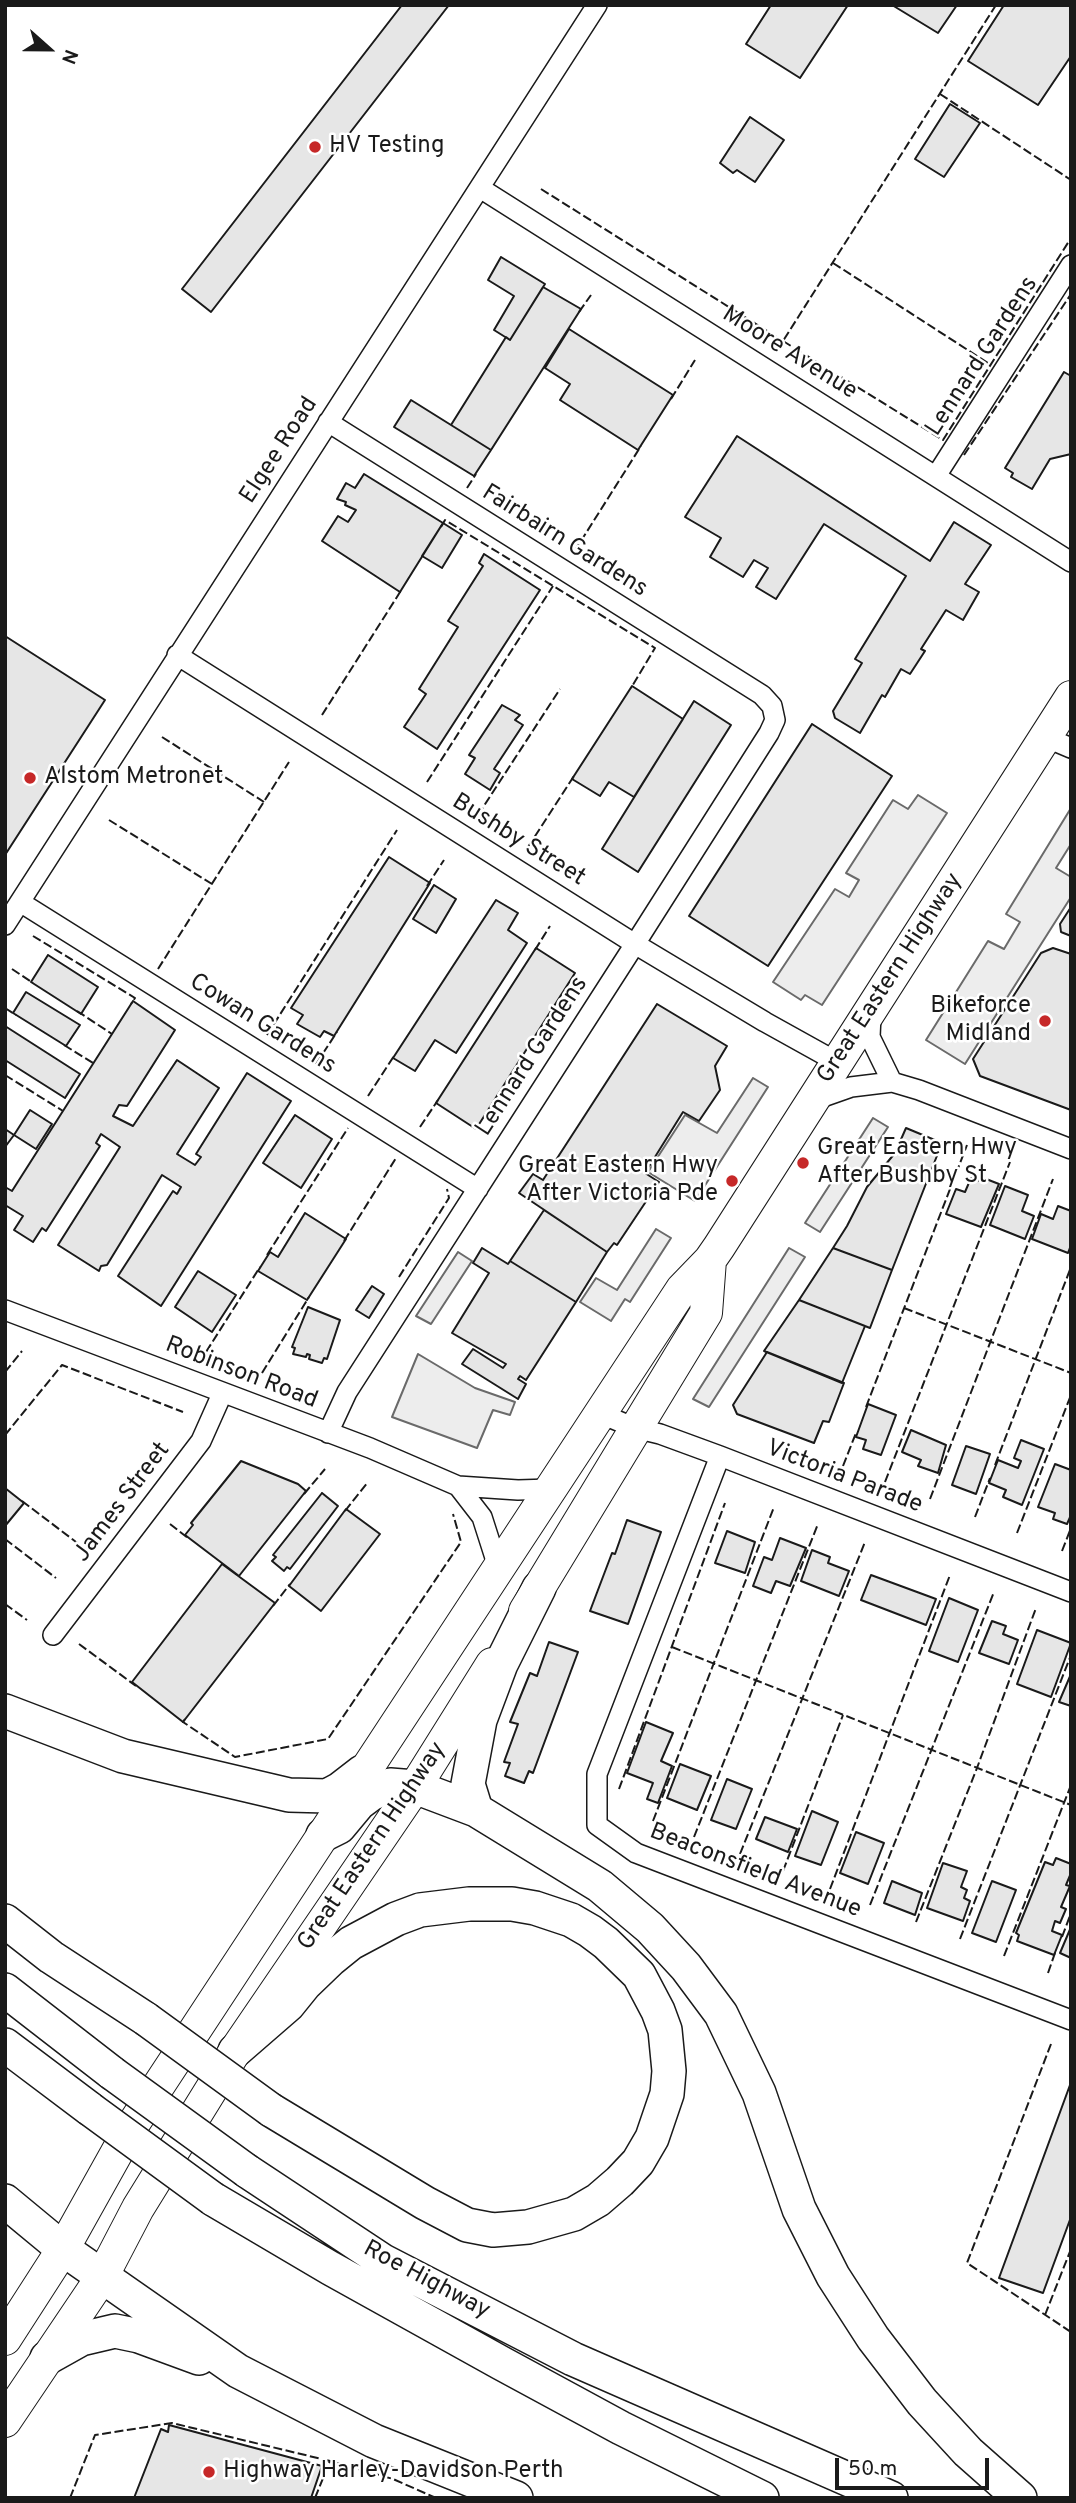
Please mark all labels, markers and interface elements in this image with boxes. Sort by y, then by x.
north arrow [14,14,84,84]
text: N [55,46,82,67]
place label: HV Testing [329,133,445,161]
marker: HV Testing [307,139,323,155]
street label: Lennard Gardens [921,272,1045,442]
street label: Moore Avenue [716,301,862,407]
street label: Elgee Road [235,392,325,510]
street label: Fairbairn Gardens [476,479,652,605]
place label: Alstom Metronet [44,764,223,792]
marker: Alstom Metronet [22,770,38,786]
street label: Bushby Street [446,789,590,893]
street label: Great Eastern Highway [812,868,970,1090]
street label: Cowan Gardens [183,968,341,1082]
street label: Lennard Gardens [471,972,595,1142]
place label: Bikeforce Midland [930,993,1031,1049]
marker: Bikeforce Midland [1037,1013,1053,1029]
place label: Great Eastern Hwy After Bushby St [817,1135,1017,1191]
place label: Great Eastern Hwy After Victoria Pde [518,1153,718,1209]
marker: Great Eastern Hwy After Bushby St [795,1155,811,1171]
marker: Great Eastern Hwy After Victoria Pde [724,1173,740,1189]
street label: Robinson Road [161,1332,321,1416]
street label: Victoria Parade [762,1435,926,1521]
street label: James Street [69,1437,177,1569]
street label: Great Eastern Highway [293,1737,453,1957]
street label: Beaconsfield Avenue [645,1818,865,1926]
street label: Roe Highway [358,2236,494,2326]
scale bar [838,2444,992,2488]
text: 50 m [848,2456,897,2483]
place label: Highway Harley-Davidson Perth [223,2458,563,2486]
marker: Highway Harley-Davidson Perth [201,2464,217,2480]

